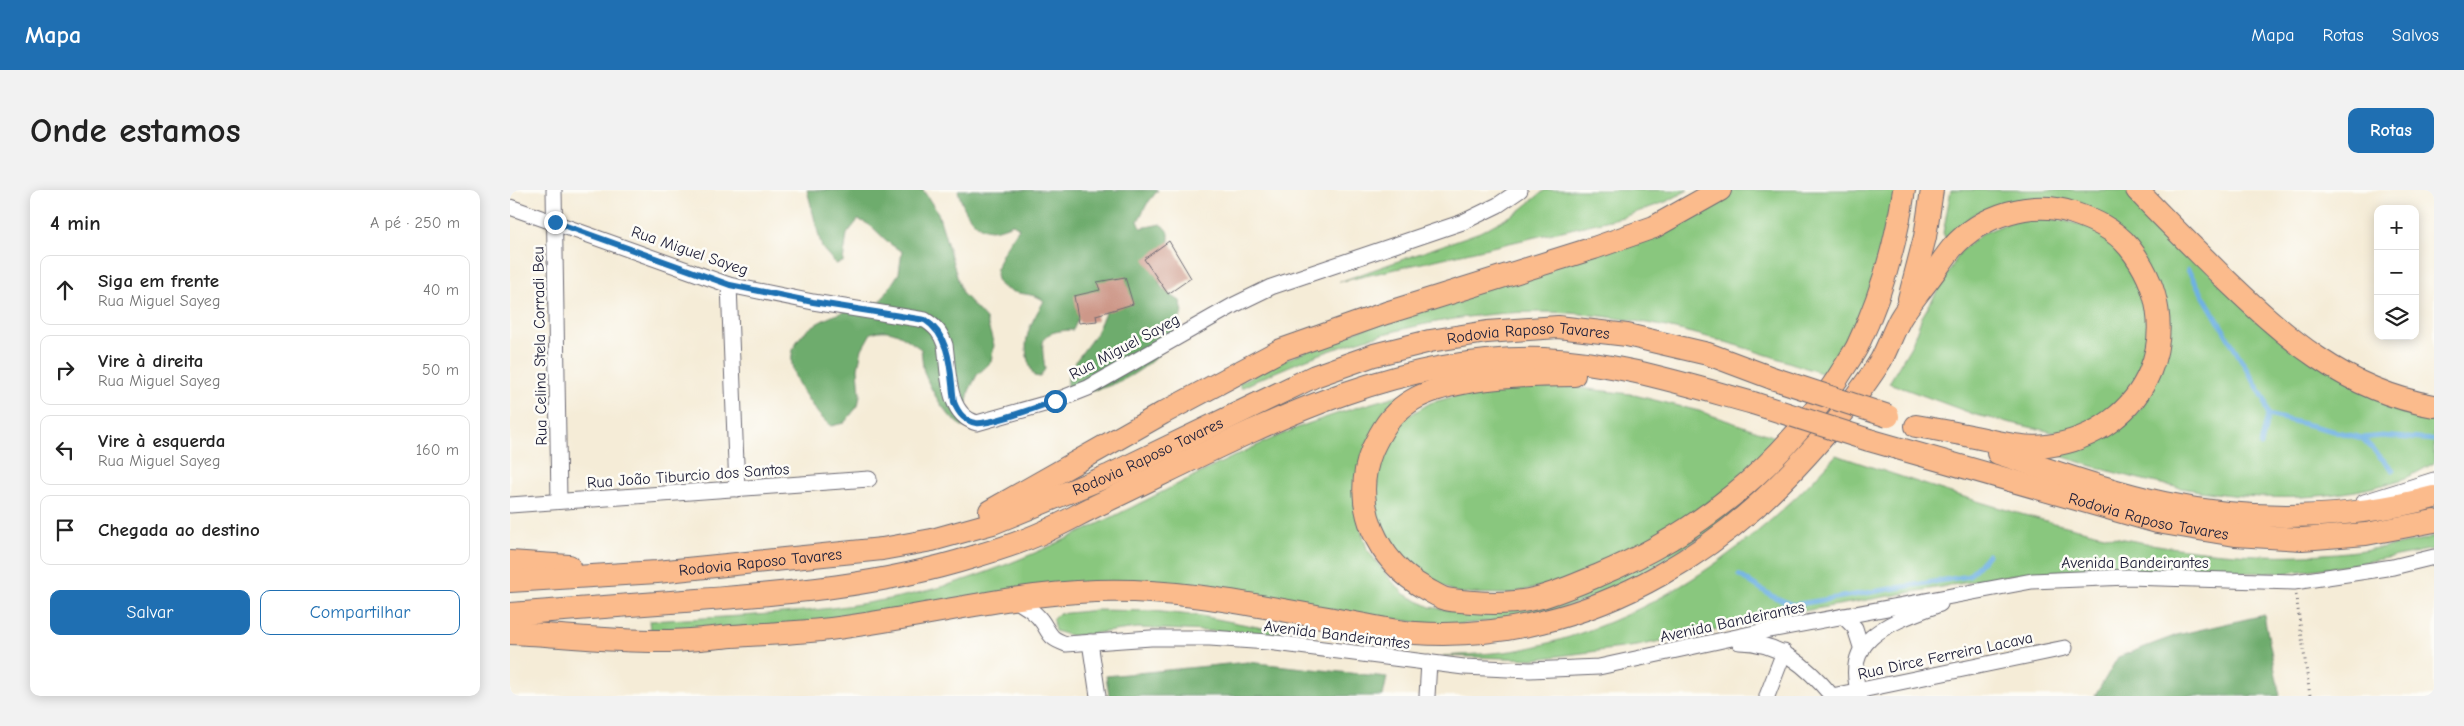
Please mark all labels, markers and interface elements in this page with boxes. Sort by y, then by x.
text: Mapa [25,21,81,49]
text: Mapa [2251,25,2295,46]
text: Rotas [2323,25,2364,46]
text: Salvos [2392,25,2439,46]
button: Rotas [2348,108,2434,153]
text: Onde estamos [30,110,241,151]
map controls [2374,205,2419,340]
button: + [2374,205,2419,250]
text: 4 min [50,211,101,235]
route end [544,211,567,234]
text: A pé · 250 m [370,214,460,232]
street label: Rua Miguel Sayeg [629,223,750,279]
street label: Rua Celina Stela Corradi Beu [529,246,551,446]
button: − [2374,250,2419,295]
text: Siga em frente [98,270,219,292]
icon: ahead [51,276,79,304]
text: 40 m [423,281,459,299]
text: Rua Miguel Sayeg [98,292,220,310]
button: layers [2374,295,2419,340]
street label: Rua Miguel Sayeg [1066,310,1183,384]
street label: Rodovia Raposo Tavares [1445,319,1611,348]
text: Vire à direita [98,350,203,372]
icon: right [51,356,79,384]
text: 50 m [422,361,459,379]
text: Rua Miguel Sayeg [98,372,220,390]
route start [1044,390,1067,413]
street label: Rodovia Raposo Tavares [1070,414,1226,499]
text: Vire à esquerda [98,430,225,452]
icon: left [51,436,79,464]
text: 160 m [416,441,459,459]
text: Rua Miguel Sayeg [98,452,220,470]
street label: Rua João Tiburcio dos Santos [586,460,790,492]
street label: Rodovia Raposo Tavares [2066,489,2230,544]
icon: arrive [51,516,79,544]
text: Chegada ao destino [98,519,260,541]
street label: Rodovia Raposo Tavares [678,545,843,580]
street label: Avenida Bandeirantes [2061,554,2209,572]
button: Salvar [50,590,250,635]
button: Compartilhar [260,590,460,635]
street label: Avenida Bandeirantes [1658,598,1806,646]
street label: Avenida Bandeirantes [1263,617,1411,653]
street label: Rua Dirce Ferreira Lacava [1856,629,2034,683]

